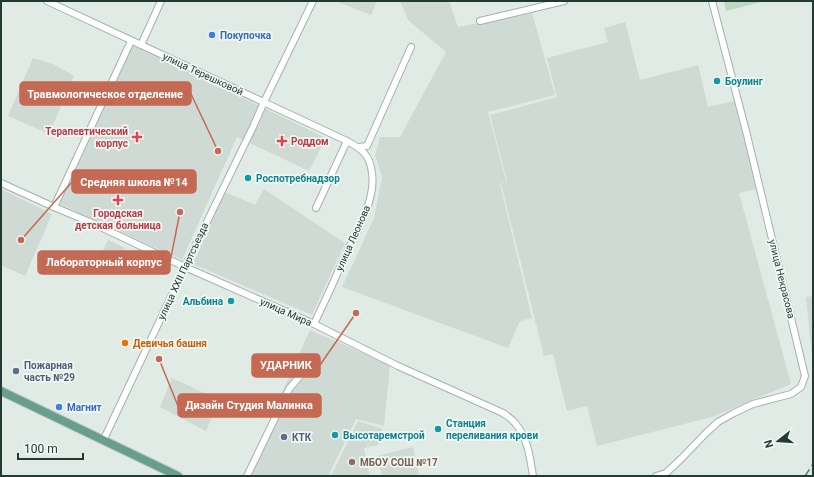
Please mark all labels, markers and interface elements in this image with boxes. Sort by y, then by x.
marker: Покупочка [207,30,217,40]
place label: Покупочка [220,30,272,41]
street label: улица Терешковой [161,50,245,98]
marker: Боулинг [712,76,722,86]
place label: Боулинг [725,76,764,87]
callout: Травмологическое отделение [20,82,191,105]
text: Травмологическое отделение [27,88,183,101]
place label: Терапевтический корпус [45,126,128,149]
marker: Терапевтический корпус [131,131,143,143]
marker: Роддом [276,135,288,147]
place label: Роддом [291,136,329,147]
callout: Средняя школа №14 [72,170,196,193]
marker: Роспотребнадзор [243,173,253,183]
place label: Роспотребнадзор [256,173,340,184]
text: Средняя школа №14 [80,176,188,189]
marker: Городская детская больница [112,194,124,206]
street label: улица Леонова [334,203,372,273]
place label: Городская детская больница [75,208,162,231]
street label: улица XXII Партсъезда [156,221,210,321]
street label: улица Некрасова [767,238,797,320]
callout: Лабораторный корпус [38,251,170,274]
text: Лабораторный корпус [46,256,162,269]
place label: Альбина [183,296,224,307]
marker: Альбина [226,296,236,306]
street label: улица Мира [258,296,314,328]
marker: Девичья башня [120,338,130,348]
place label: Девичья башня [133,338,207,349]
callout: УДАРНИК [252,354,320,377]
text: УДАРНИК [260,359,313,372]
place label: Пожарная часть №29 [24,360,75,383]
marker: Пожарная часть №29 [11,366,21,376]
callout: Дизайн Студия Малинка [178,394,321,417]
text: Дизайн Студия Малинка [185,399,313,412]
marker: Магнит [54,402,64,412]
place label: Магнит [67,402,102,413]
place label: Станция переливания крови [446,418,538,441]
north arrow [758,421,798,461]
marker: Станция переливания крови [433,424,443,434]
marker: Высотаремстрой [330,430,340,440]
place label: Высотаремстрой [343,430,425,441]
marker: КТК [279,432,289,442]
place label: КТК [292,432,312,443]
scale bar [18,435,83,461]
text: N [761,438,776,449]
text: 100 m [24,442,58,456]
marker: МБОУ СОШ №17 [347,457,357,467]
place label: МБОУ СОШ №17 [360,457,438,468]

